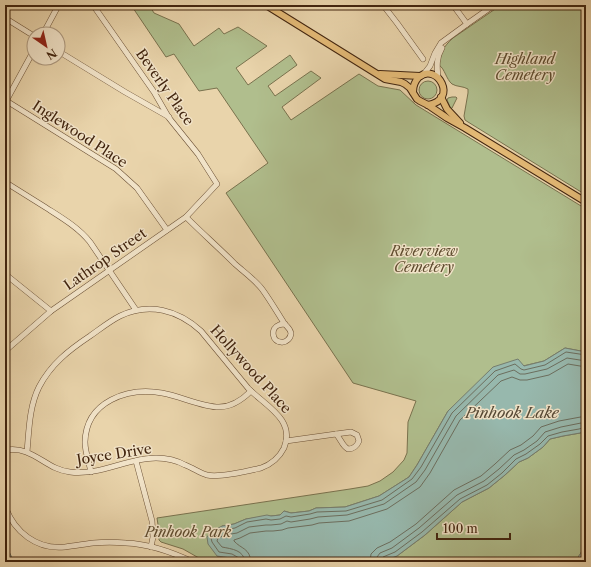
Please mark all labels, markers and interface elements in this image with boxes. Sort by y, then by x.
north arrow [26,26,66,66]
street label: Beverly Place [132,45,198,129]
text: N [43,46,59,63]
park label: Highland Cemetery [494,50,557,84]
street label: Inglewood Place [29,97,131,172]
street label: Lathrop Street [60,224,150,294]
park label: Riverview Cemetery [389,242,458,276]
street label: Hollywood Place [207,321,296,417]
water label: Pinhook Lake [464,403,559,422]
street label: Joyce Drive [73,439,153,469]
scale bar [437,515,510,541]
text: 100 m [443,521,478,536]
park label: Pinhook Park [144,523,232,541]

